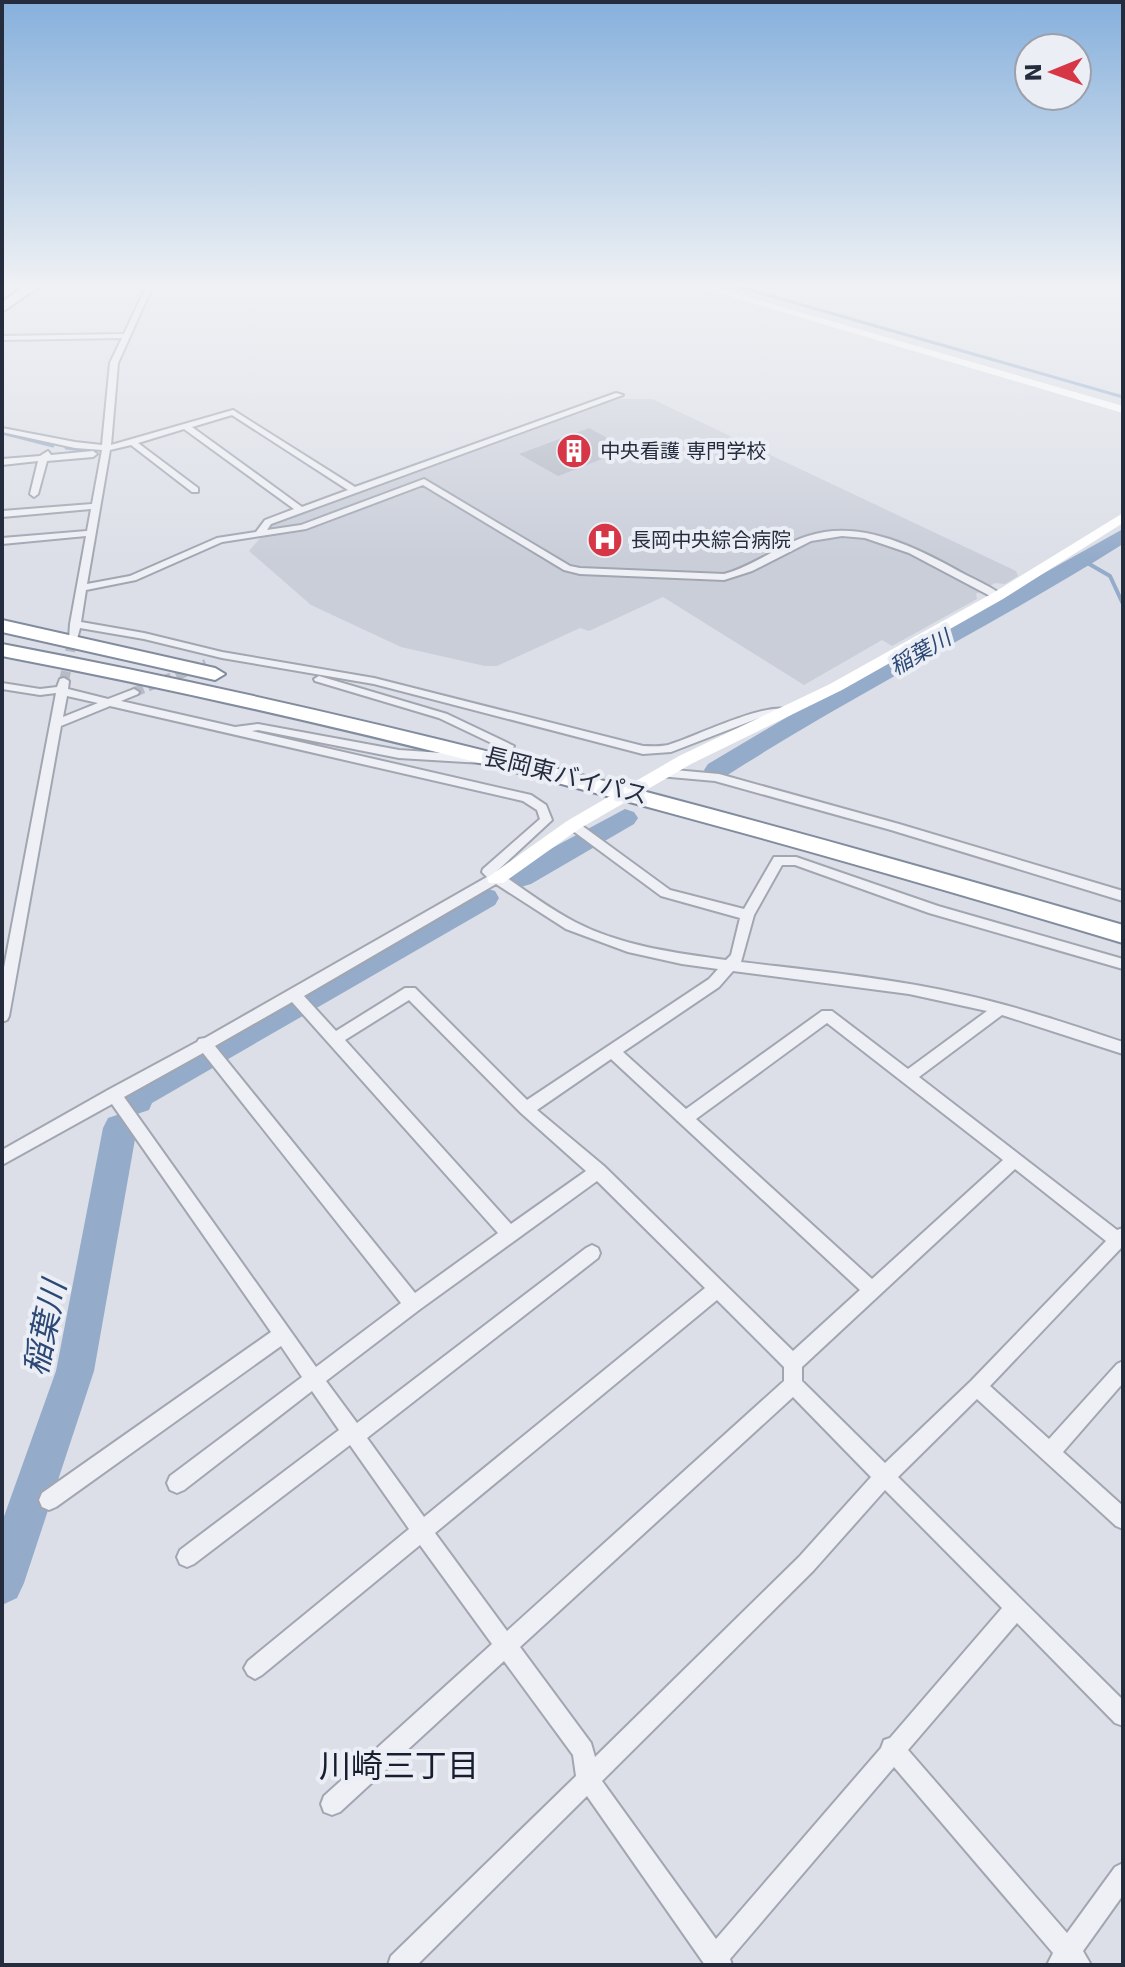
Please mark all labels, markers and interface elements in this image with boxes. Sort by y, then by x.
north arrow [1013,32,1093,112]
text: N [1021,63,1046,82]
building icon: 中央看護 専門学校 [555,432,593,470]
place label: 中央看護 専門学校 [600,439,766,463]
hospital icon: 長岡中央綜合病院 [586,521,624,559]
place label: 長岡中央綜合病院 [631,528,791,552]
water label: 稲葉川 [885,624,957,680]
street label: 長岡東バイパス [481,742,651,810]
water label: 稲葉川 [16,1274,74,1379]
district label: 川崎三丁目 [319,1747,479,1785]

